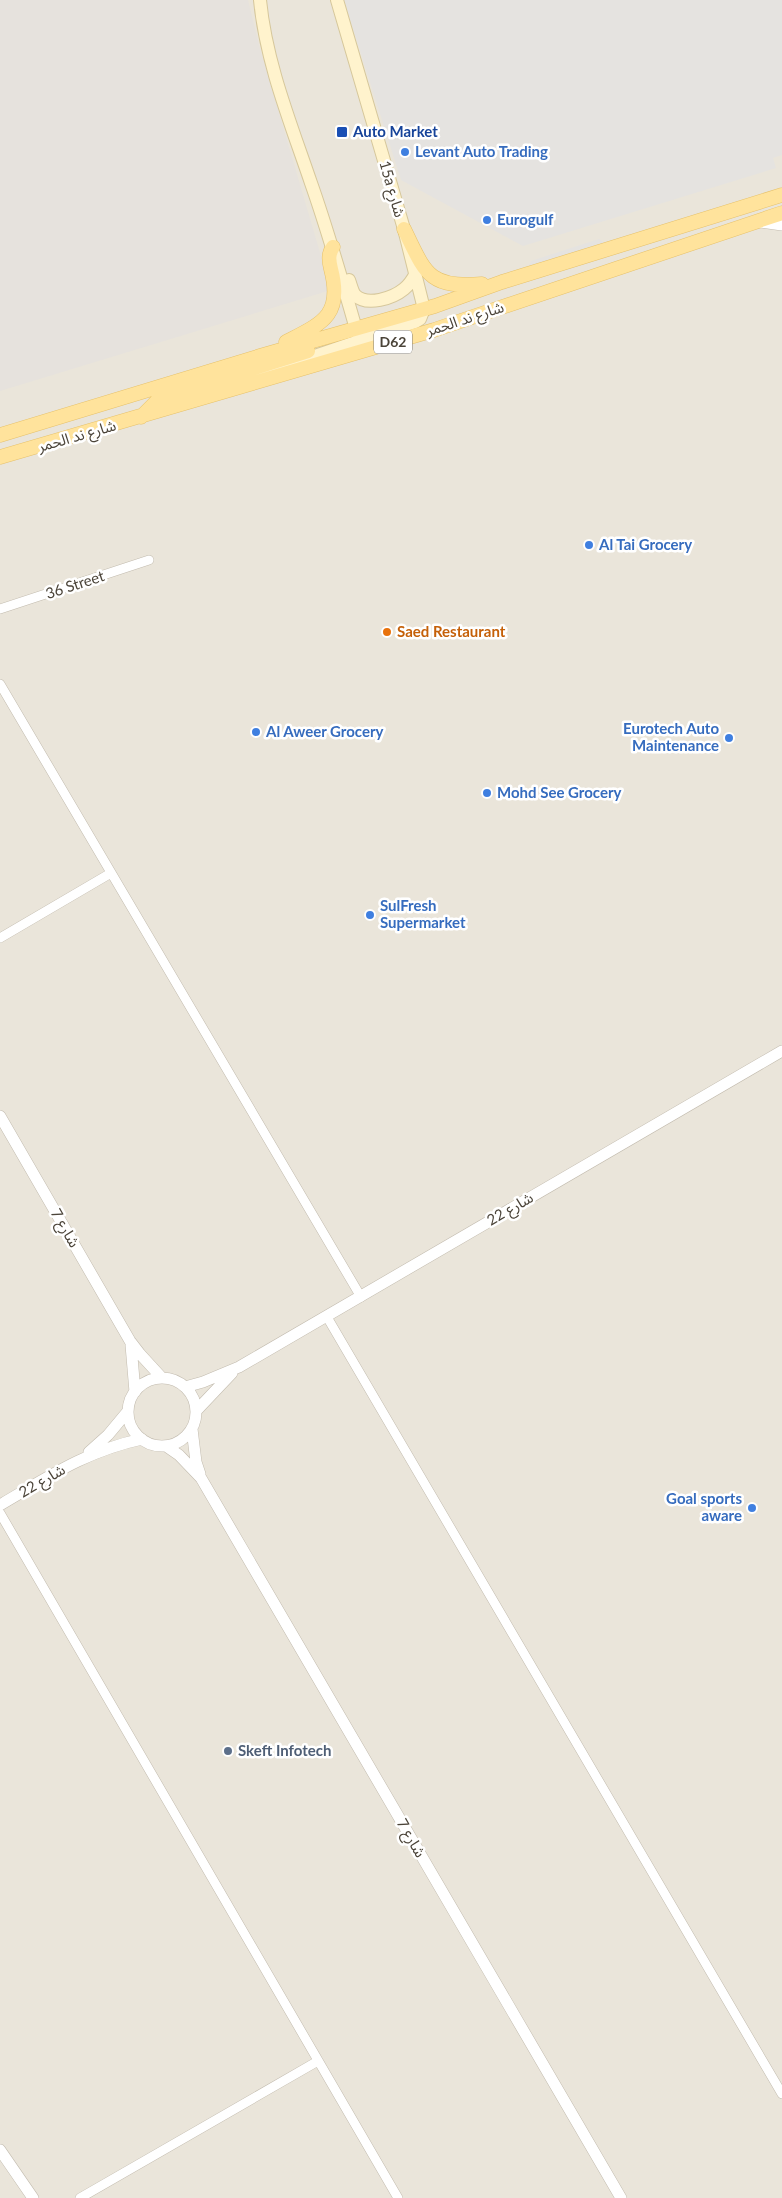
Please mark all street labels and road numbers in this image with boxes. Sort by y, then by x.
street label: 15a شارع [372,158,410,220]
street label: شارع ند الحمر [423,297,507,343]
road number: D62 [374,331,412,354]
street label: شارع ند الحمر [35,415,119,459]
street label: 36 Street [43,566,107,602]
street label: شارع 22 [483,1188,538,1232]
street label: شارع 7 [44,1205,84,1252]
street label: شارع 22 [15,1460,70,1504]
street label: شارع 7 [390,1815,430,1862]

